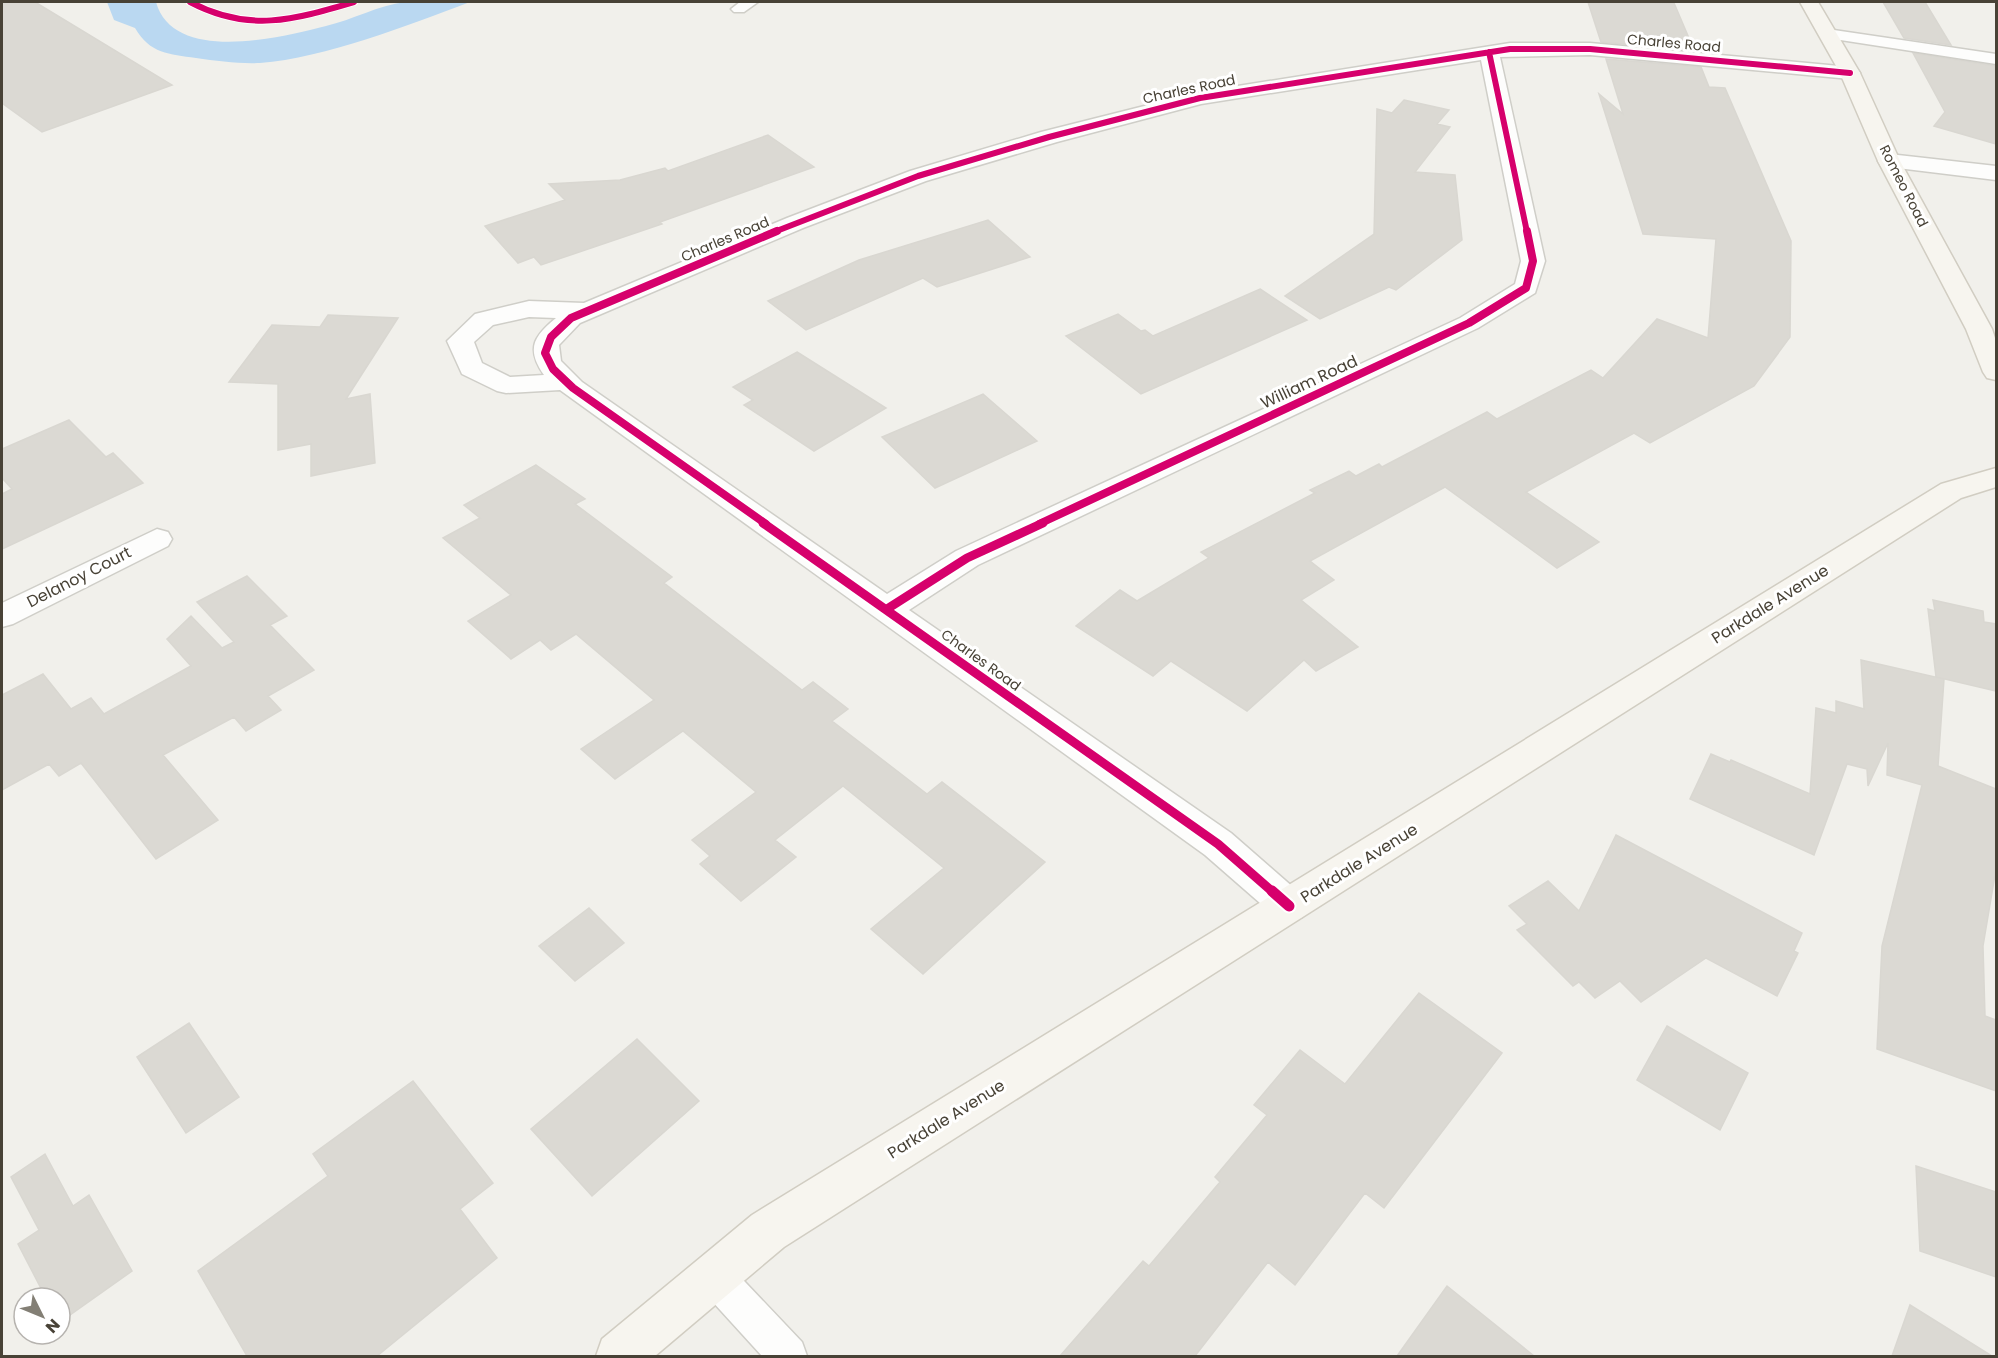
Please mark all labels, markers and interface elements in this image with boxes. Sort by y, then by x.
street label: Charles Road [1626,29,1722,57]
street label: Charles Road [1141,69,1237,109]
street label: Romeo Road [1875,142,1933,230]
street label: Charles Road [678,211,772,267]
street label: William Road [1257,349,1361,415]
street label: Delanoy Court [23,541,135,613]
street label: Parkdale Avenue [1707,559,1833,649]
street label: Charles Road [937,624,1025,696]
street label: Parkdale Avenue [1296,818,1422,908]
street label: Parkdale Avenue [883,1074,1009,1164]
north arrow [12,1286,72,1346]
text: N [40,1314,65,1338]

